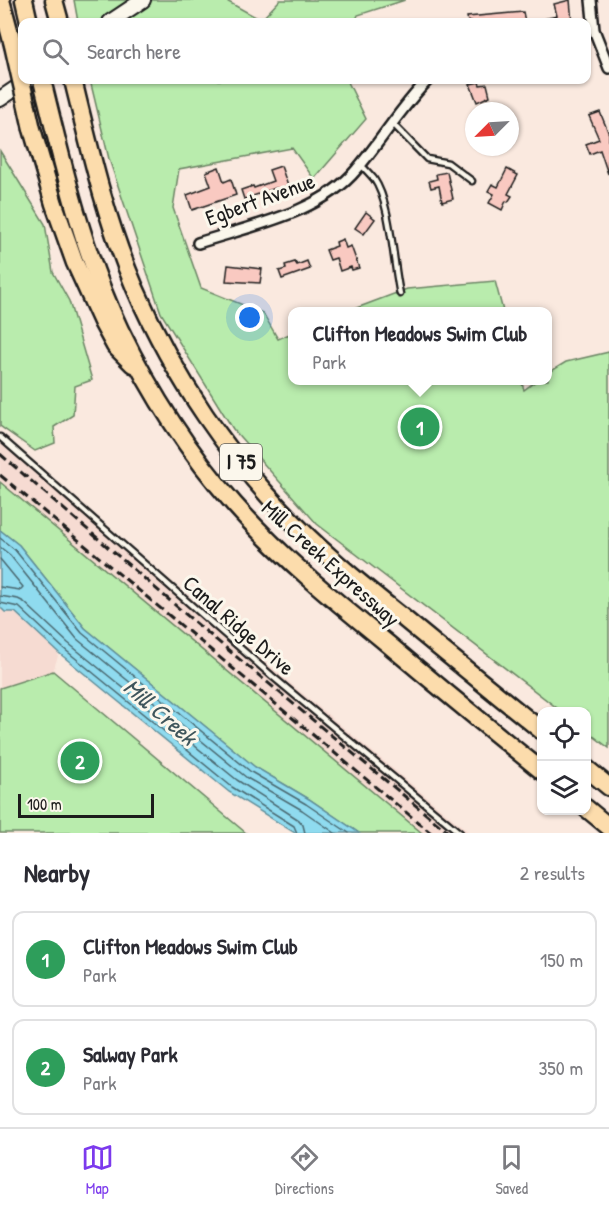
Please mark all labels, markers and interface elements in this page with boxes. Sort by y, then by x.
search box [18,18,591,84]
icon: search [39,35,72,68]
text: Search here [87,36,181,66]
north arrow [465,102,519,156]
street label: Egbert Avenue [201,165,319,233]
your location [235,303,264,332]
popup [288,307,552,385]
text: Clifton Meadows Swim Club [313,318,527,348]
text: Park [313,348,346,375]
pin: 1 [400,404,440,450]
road number: I 75 [220,444,262,480]
street label: Mill Creek Expressway [256,493,406,633]
street label: Canal Ridge Drive [177,568,301,682]
water label: Mill Creek [117,671,206,753]
map controls [537,707,591,815]
button: locate [537,707,591,761]
pin: 2 [60,738,100,783]
button: layers [537,761,591,815]
scale bar [18,791,154,818]
text: 100 m [27,793,62,815]
text: Nearby [24,855,90,890]
text: 2 results [520,859,585,886]
text: Clifton Meadows Swim Club [83,931,298,961]
text: 1 [42,946,49,973]
text: 150 m [540,946,583,973]
text: Park [83,961,116,988]
text: Salway Park [83,1039,178,1069]
text: 2 [41,1054,50,1081]
text: 350 m [538,1054,583,1081]
text: Park [83,1069,116,1096]
tab: Map [81,1141,114,1199]
tab: Directions [275,1141,334,1199]
tab: Saved [495,1141,528,1199]

